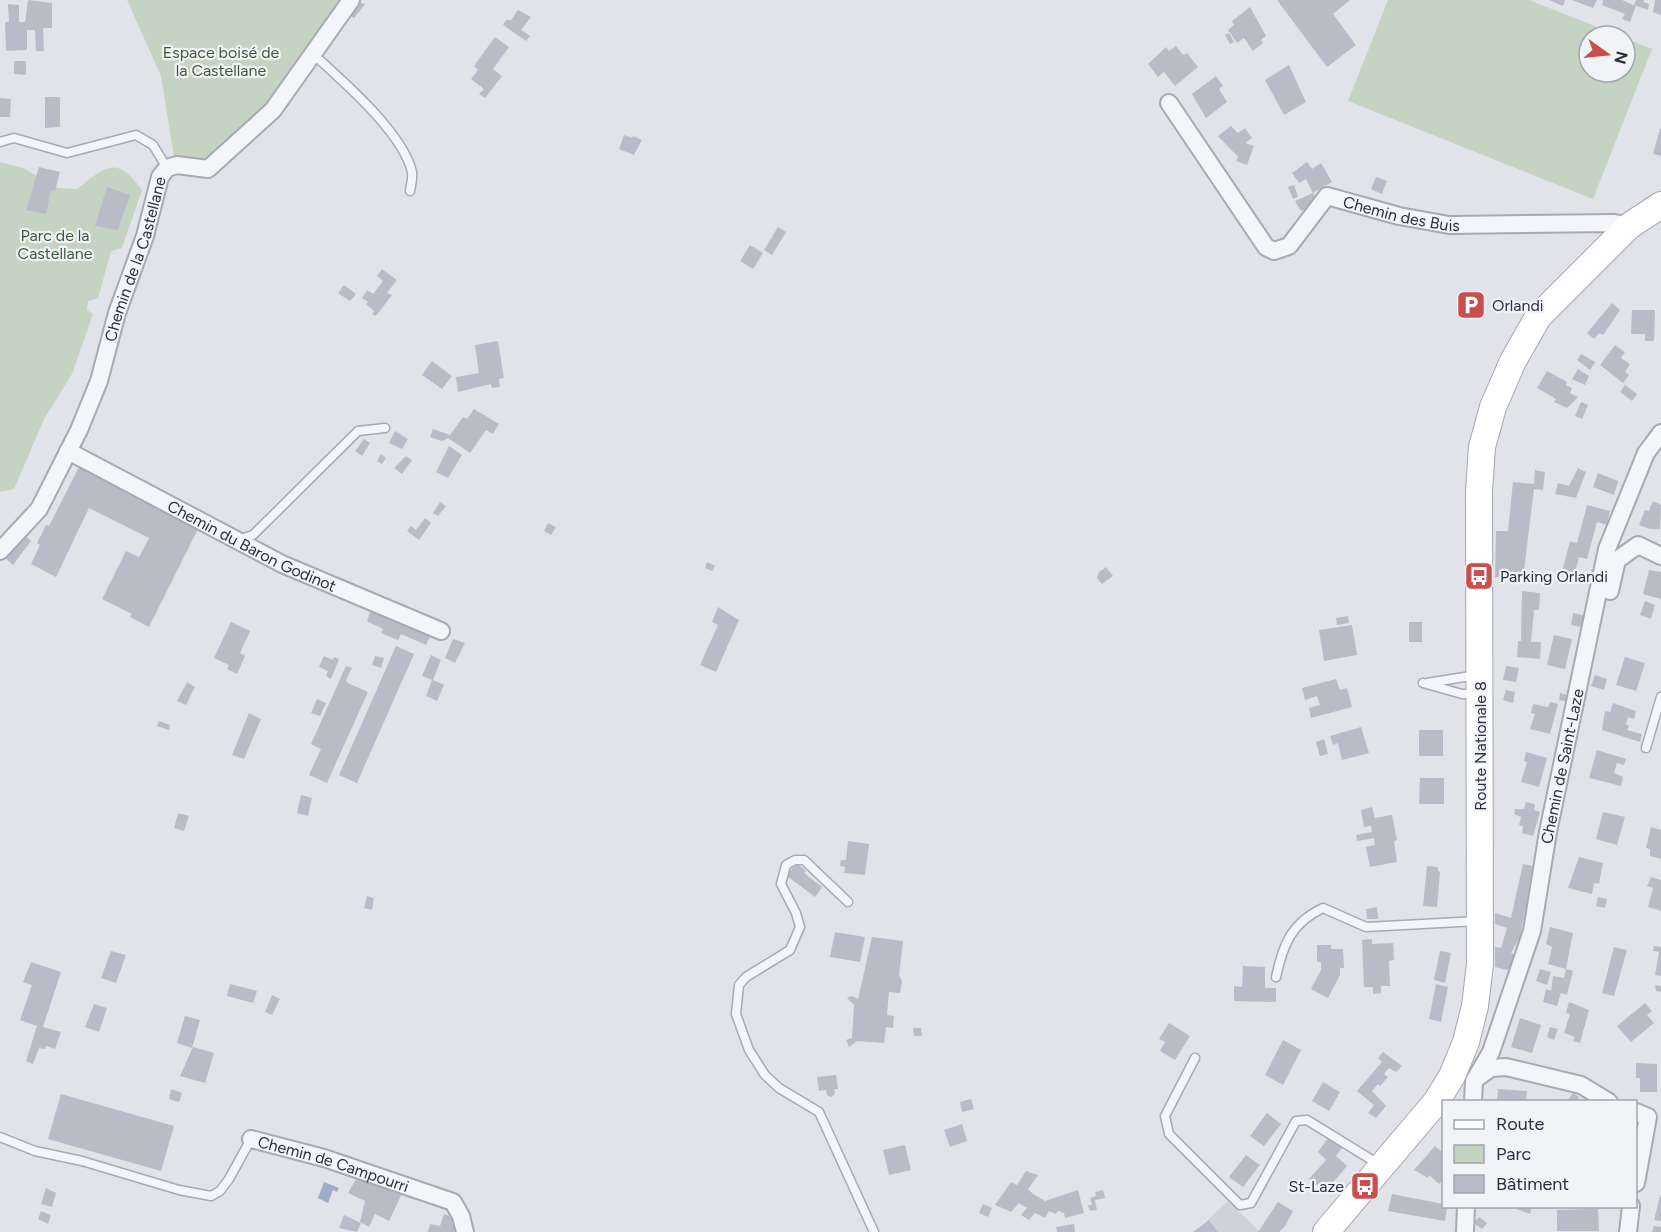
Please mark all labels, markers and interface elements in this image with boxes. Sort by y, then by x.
north arrow [1577,24,1637,84]
park label: Espace boisé de la Castellane [163,43,280,80]
text: N [1610,49,1632,66]
street label: Chemin de la Castellane [101,174,170,344]
street label: Chemin des Buis [1341,192,1460,235]
park label: Parc de la Castellane [18,226,93,263]
parking icon: Orlandi [1455,289,1487,321]
place label: Orlandi [1492,296,1544,315]
street label: Chemin du Baron Godinot [164,496,339,596]
bus stop icon: Parking Orlandi [1463,560,1495,592]
place label: Parking Orlandi [1500,567,1608,586]
street label: Route Nationale 8 [1471,681,1490,811]
street label: Chemin de Saint-Laze [1537,687,1588,845]
legend [1442,1100,1637,1208]
text: Route [1496,1113,1545,1135]
street label: Chemin de Campourri [256,1132,411,1196]
text: Parc [1496,1143,1532,1165]
bus stop icon: St-Laze [1349,1170,1381,1202]
text: Bâtiment [1496,1173,1569,1195]
place label: St-Laze [1288,1177,1344,1196]

